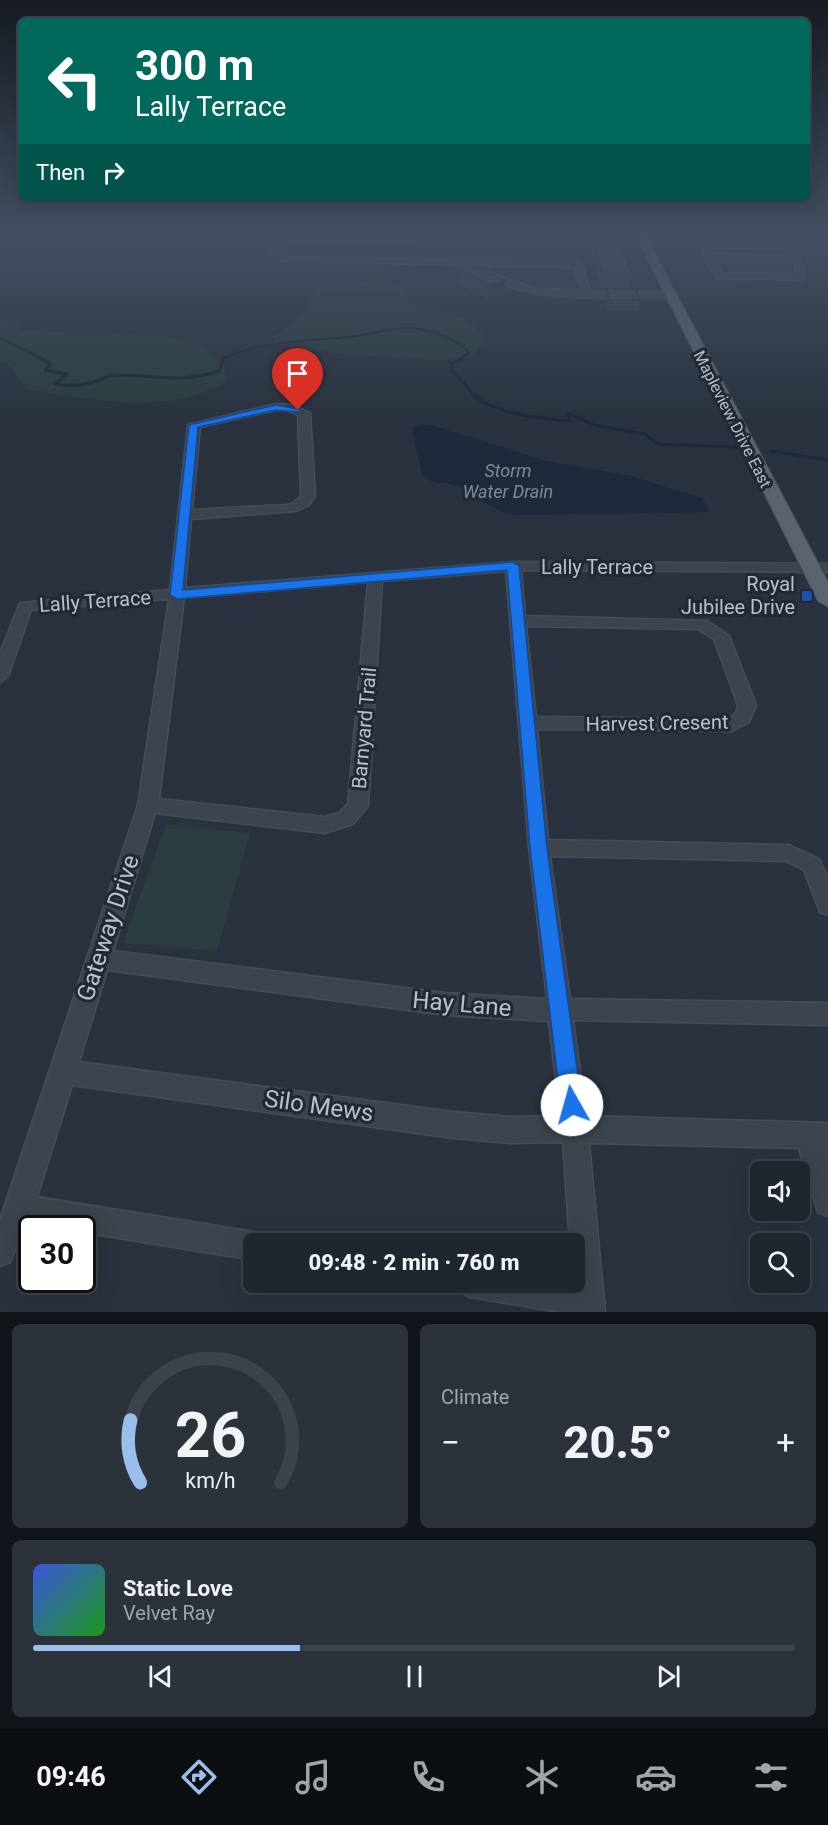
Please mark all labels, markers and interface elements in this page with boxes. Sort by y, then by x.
text: 300 m [135,41,254,90]
icon: left [36,42,114,120]
text: Lally Terrace [135,91,286,123]
icon: right [97,156,130,189]
text: Then [36,160,85,185]
pin [272,348,323,410]
street label: Mapleview Drive East [690,348,775,491]
icon: arrive [281,357,314,390]
water label: Storm Water Drain [463,460,553,502]
street label: Lally Terrace [541,555,653,579]
place label: Royal Jubilee Drive [681,572,795,619]
street label: Lally Terrace [38,585,152,617]
marker: Royal Jubilee Drive [800,589,814,603]
street label: Barnyard Trail [347,666,381,790]
street label: Harvest Cresent [585,710,729,736]
street label: Gateway Drive [71,851,145,1005]
street label: Hay Lane [411,986,513,1022]
position arrow [540,1073,604,1137]
street label: Silo Mews [263,1085,375,1127]
map controls [750,1161,810,1293]
button: sound [750,1161,810,1221]
speed limit sign: 30 [18,1215,96,1293]
button: search [750,1233,810,1293]
text: 09:48 · 2 min · 760 m [309,1250,519,1275]
text: Climate [441,1385,509,1409]
text: 26 [174,1399,246,1472]
text: 20.5° [564,1416,673,1469]
text: − [441,1423,460,1462]
text: + [776,1423,795,1462]
text: km/h [185,1468,235,1493]
text: Static Love [123,1576,233,1601]
text: Velvet Ray [123,1601,215,1625]
icon: previous [144,1660,177,1693]
icon: pause [398,1660,431,1693]
icon: next [652,1660,685,1693]
icon: directions [178,1756,220,1798]
icon: music [292,1756,334,1798]
icon: phone [407,1756,449,1798]
icon: climate [521,1756,563,1798]
icon: car [635,1756,677,1798]
icon: filters [750,1756,792,1798]
text: 09:46 [36,1761,106,1793]

